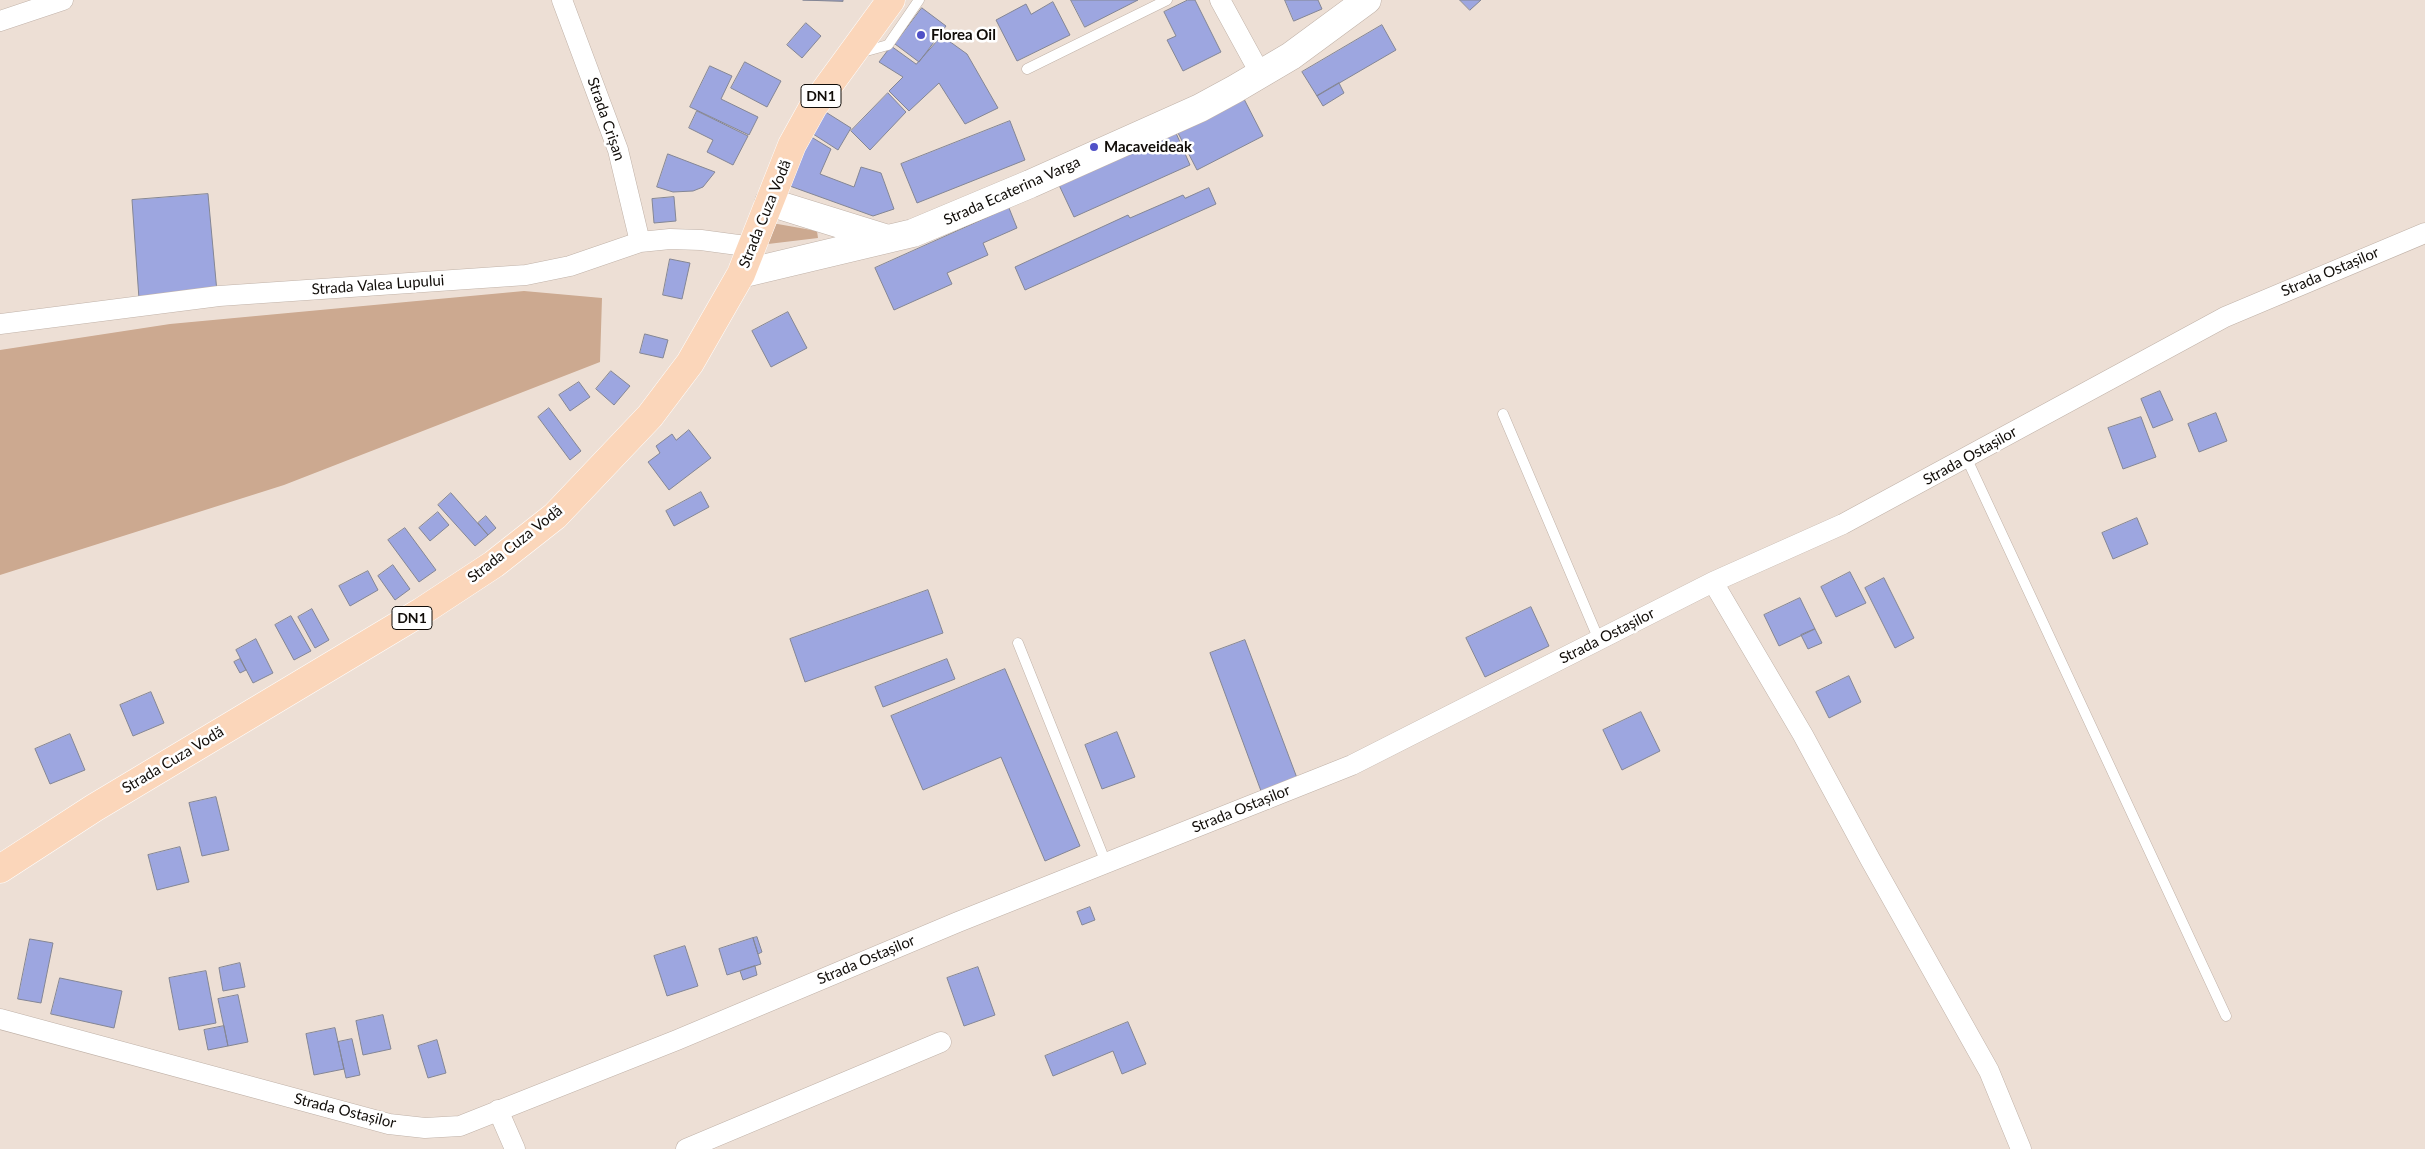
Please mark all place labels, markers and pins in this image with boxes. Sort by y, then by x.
place label: Florea Oil [931,26,996,44]
marker: Florea Oil [915,29,927,41]
place label: Macaveideak [1104,138,1192,156]
marker: Macaveideak [1088,141,1100,153]

